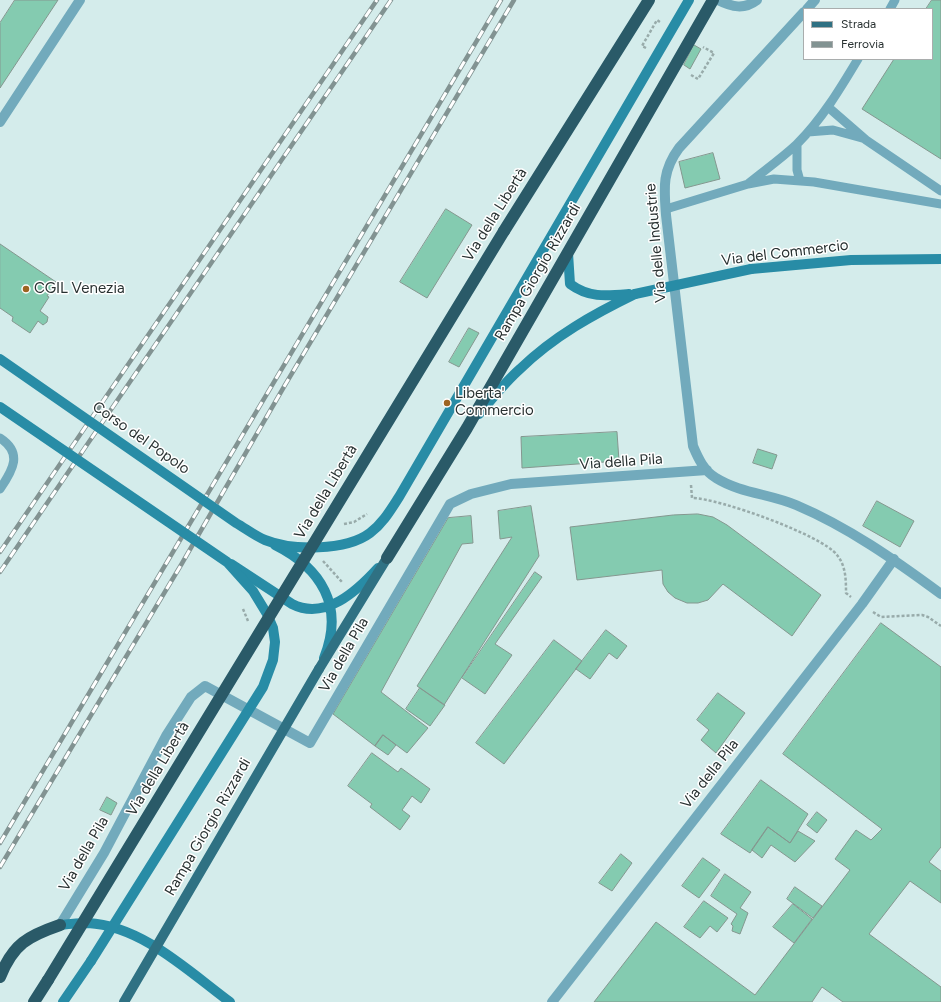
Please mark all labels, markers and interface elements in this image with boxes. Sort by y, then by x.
legend [803,8,933,60]
text: Strada [841,17,876,31]
text: Ferrovia [841,37,884,51]
street label: Via della Libertà [459,165,531,265]
street label: Via delle Industrie [642,183,670,303]
street label: Rampa Giorgio Rizzardi [491,200,585,344]
street label: Via del Commercio [720,236,850,270]
place label: CGIL Venezia [34,280,125,298]
marker: CGIL Venezia [21,284,31,294]
place label: Liberta' Commercio [455,385,534,420]
street label: Corso del Popolo [89,398,193,478]
marker: Liberta' Commercio [442,398,452,408]
street label: Via della Libertà [291,442,361,542]
street label: Via della Pila [579,450,663,474]
street label: Via della Pila [315,614,373,696]
street label: Via della Libertà [123,719,193,819]
street label: Via della Pila [677,736,743,812]
street label: Rampa Giorgio Rizzardi [161,755,255,899]
street label: Via della Pila [55,813,113,895]

